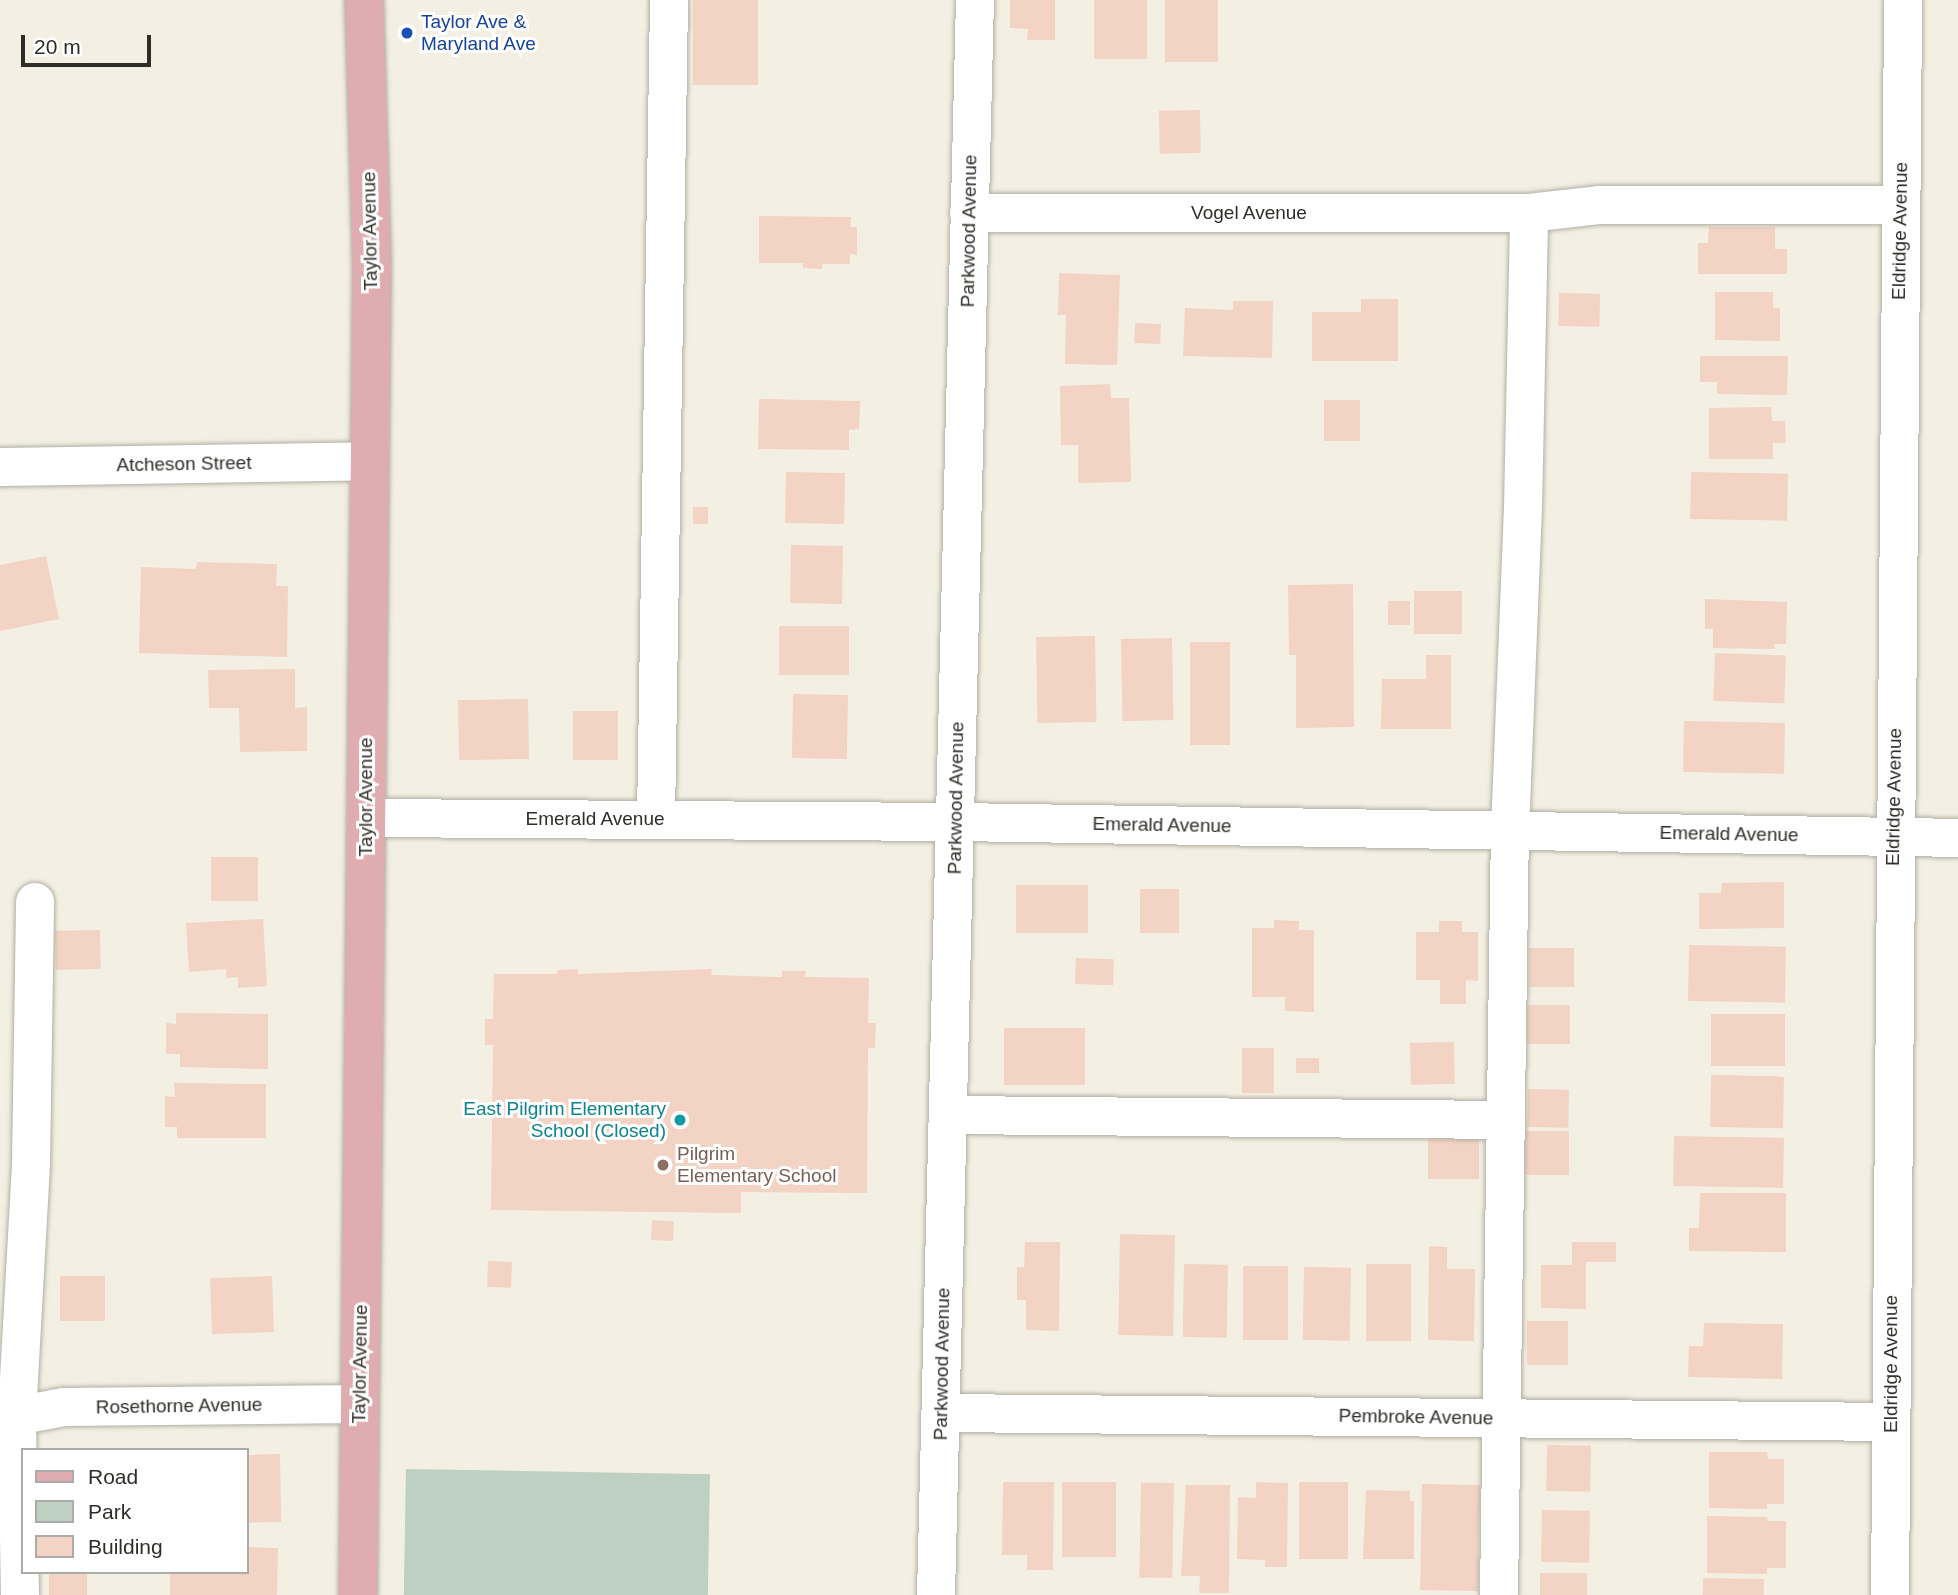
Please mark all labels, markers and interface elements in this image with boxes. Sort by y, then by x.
place label: Taylor Ave & Maryland Ave [421,11,537,55]
scale bar [24,21,154,65]
marker: Taylor Ave & Maryland Ave [399,25,415,41]
text: 20 m [34,35,81,58]
street label: Parkwood Avenue [956,154,982,308]
street label: Eldridge Avenue [1887,161,1913,301]
street label: Taylor Avenue [358,171,382,291]
street label: Vogel Avenue [1191,202,1307,224]
street label: Atcheson Street [116,451,252,477]
street label: Parkwood Avenue [943,721,969,875]
street label: Eldridge Avenue [1881,727,1907,867]
street label: Taylor Avenue [355,737,377,857]
street label: Emerald Avenue [525,808,665,830]
street label: Emerald Avenue [1092,812,1232,838]
street label: Emerald Avenue [1659,821,1799,847]
place label: East Pilgrim Elementary School (Closed) [463,1098,666,1142]
marker: East Pilgrim Elementary School (Closed) [672,1112,688,1128]
place label: Pilgrim Elementary School [677,1143,836,1187]
marker: Pilgrim Elementary School [655,1157,671,1173]
street label: Parkwood Avenue [929,1287,955,1441]
street label: Eldridge Avenue [1880,1294,1902,1434]
street label: Taylor Avenue [348,1304,372,1424]
street label: Rosethorne Avenue [95,1393,263,1419]
street label: Pembroke Avenue [1338,1404,1494,1430]
legend [21,1448,248,1574]
text: Road [88,1465,138,1488]
text: Park [88,1500,131,1523]
text: Building [88,1535,163,1558]

